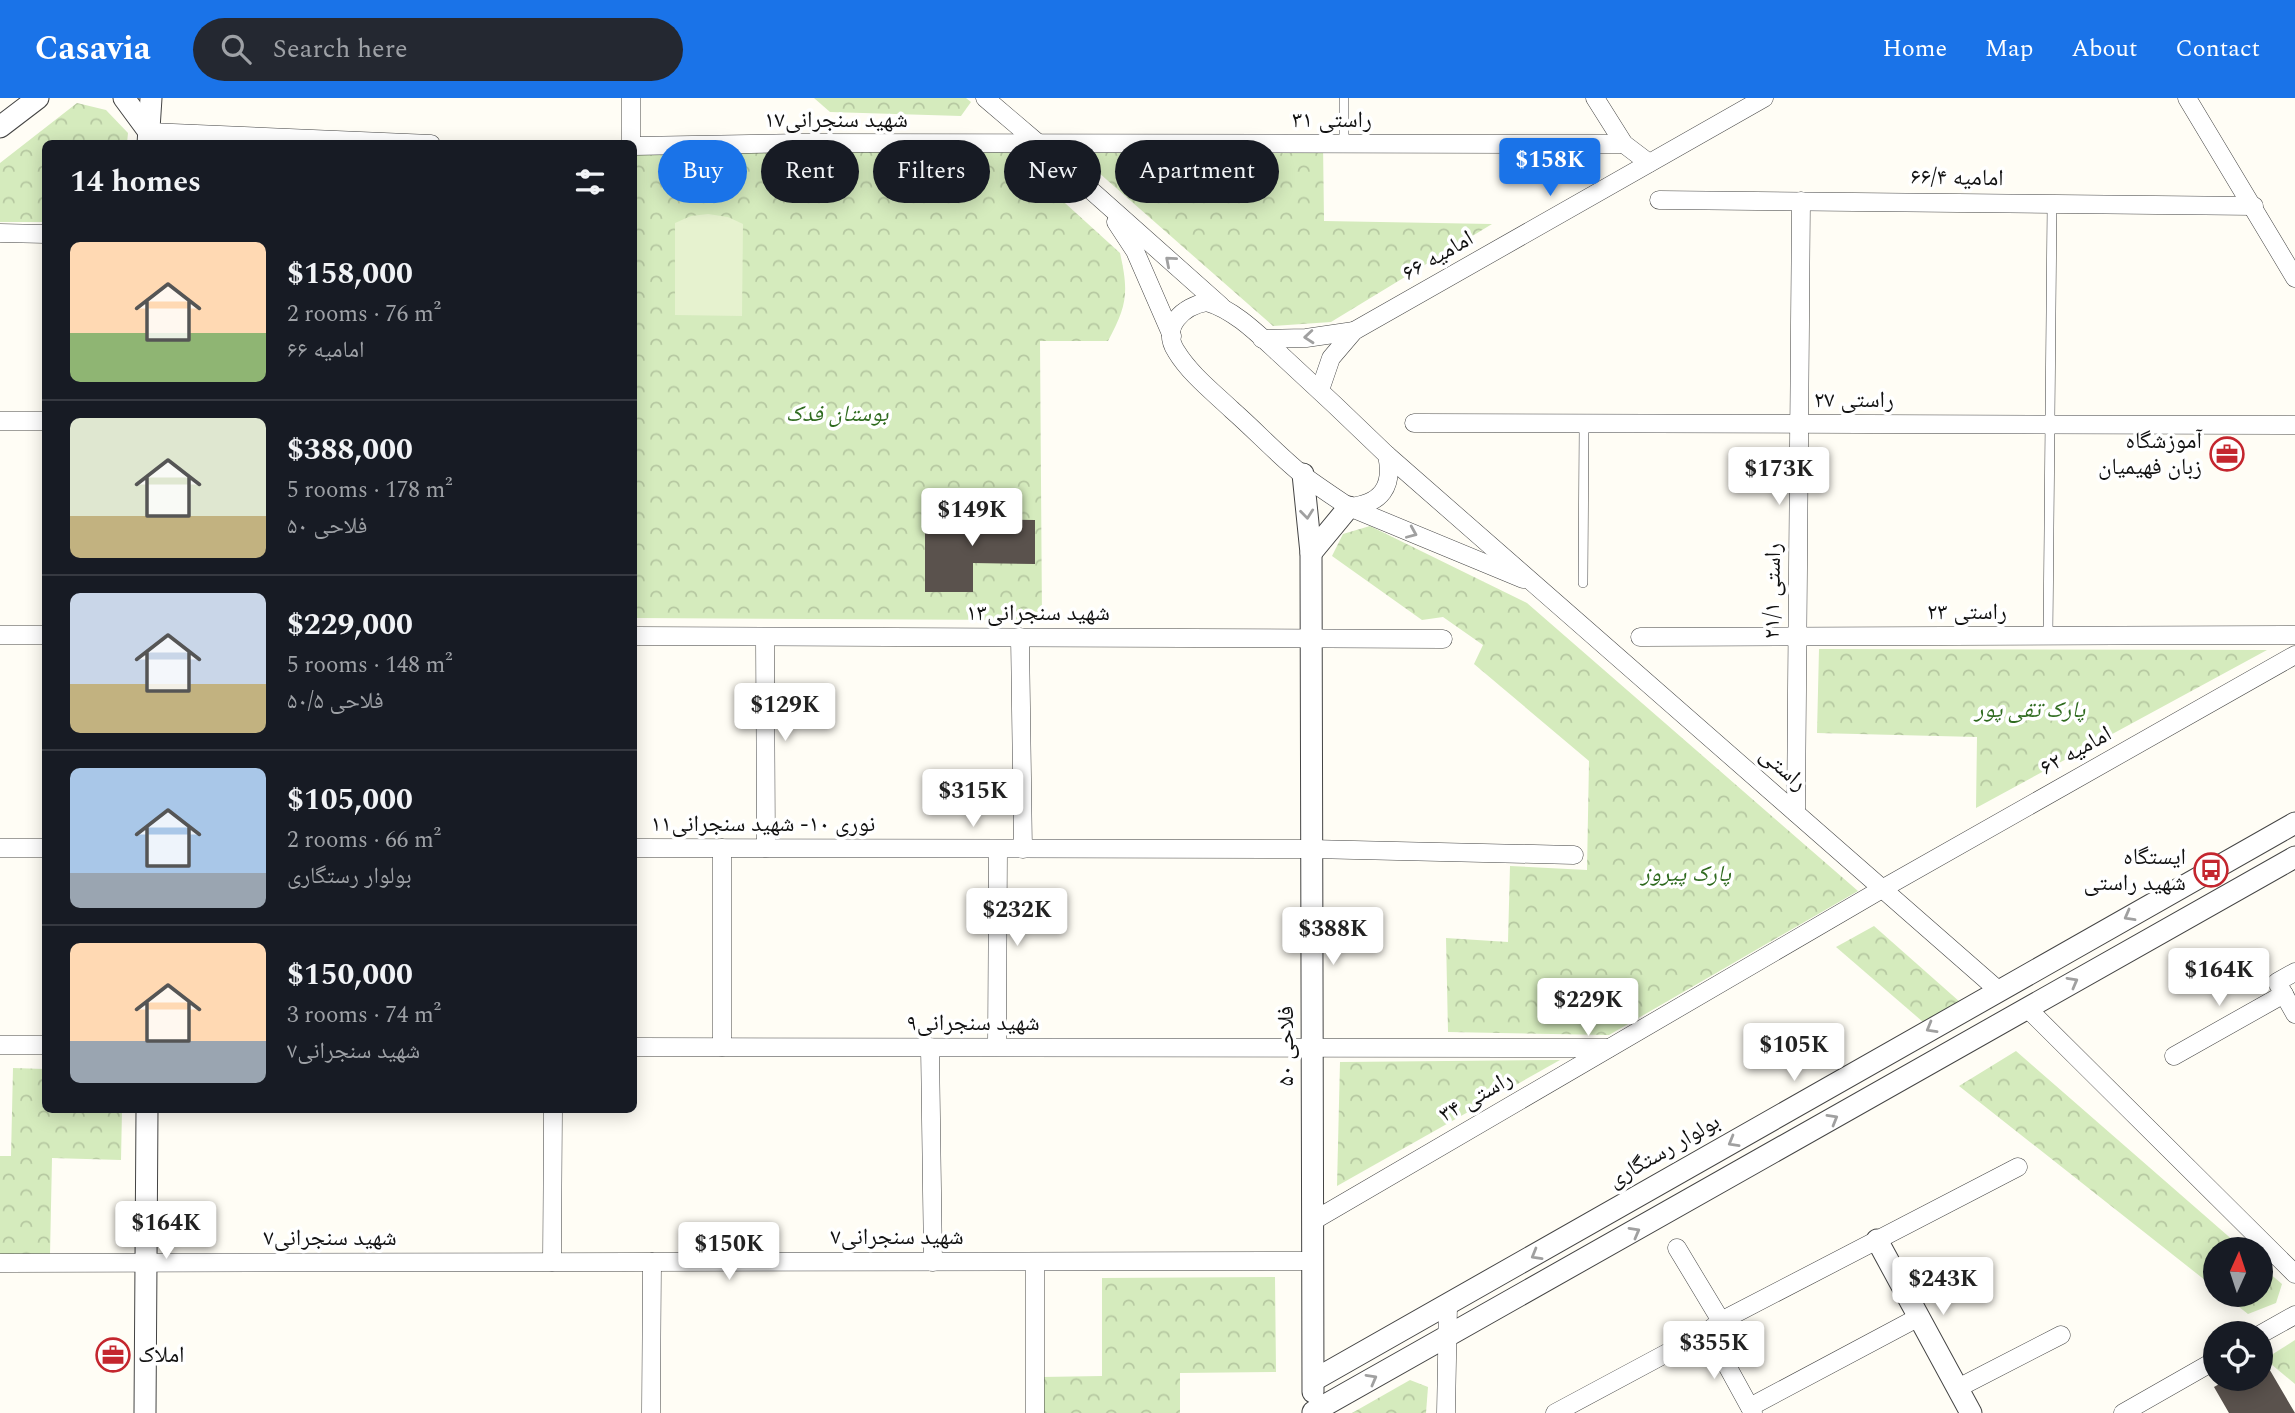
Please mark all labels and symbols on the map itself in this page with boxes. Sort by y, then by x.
street label: شهید سنجرانی۱۷ [764,103,908,138]
street label: راستی ۳۱ [1292,103,1372,138]
pin: $158K [1501,139,1599,198]
street label: امامیه ۶۶/۴ [1910,160,2004,196]
street label: امامیه ۶۶ [1396,222,1480,290]
one-way arrow [1165,257,1178,269]
one-way arrow [1303,329,1314,344]
street label: راستی ۲۷ [1814,383,1894,418]
park label: بوستان فدک [786,397,889,432]
place label: آموزشگاه زبان فهیمیان [2098,424,2203,485]
office icon: آموزشگاه زبان فهیمیان [2208,435,2246,473]
pin: $173K [1730,448,1828,507]
pin: $149K [923,489,1021,548]
one-way arrow [1299,508,1314,520]
one-way arrow [1405,525,1417,539]
street label: راستی ۲۱/۱ [1755,543,1791,639]
street label: راستی ۲۳ [1927,595,2007,630]
street label: شهید سنجرانی۱۳ [966,596,1110,631]
pin: $129K [736,684,834,743]
park label: پارک تقی پور [1973,693,2086,728]
street label: امامیه ۶۲ [2034,717,2118,785]
street label: راستی [1751,738,1815,800]
pin: $315K [924,770,1022,829]
street label: نوری ۱۰- شهید سنجرانی۱۱ [651,807,875,842]
place label: ایستگاه شهید راستی [2084,840,2186,901]
bus stop icon: ایستگاه شهید راستی [2192,851,2230,889]
park label: پارک پیروز [1639,857,1732,892]
pin: $232K [968,888,1066,948]
pin: $388K [1284,908,1382,967]
one-way arrow [2123,908,2136,921]
pin: $164K [2170,948,2268,1008]
one-way arrow [2066,977,2078,990]
pin: $229K [1539,978,1637,1038]
street label: شهید سنجرانی۹ [906,1006,1040,1041]
street label: فلاحی ۵۰ [1269,1006,1304,1086]
one-way arrow [1925,1020,1938,1033]
pin: $105K [1745,1024,1843,1083]
street label: راستی ۳۴ [1433,1062,1519,1132]
street label: بولوار رستگاری [1601,1105,1727,1197]
one-way arrow [1825,1114,1838,1127]
one-way arrow [1728,1134,1741,1147]
pin: $164K [117,1202,215,1261]
street label: شهید سنجرانی۷ [830,1220,964,1255]
street label: شهید سنجرانی۷ [263,1221,397,1256]
pin: $150K [680,1222,778,1282]
one-way arrow [1627,1227,1640,1240]
north arrow [2203,1237,2273,1307]
one-way arrow [1531,1247,1543,1260]
pin: $243K [1894,1258,1992,1317]
pin: $355K [1665,1322,1763,1381]
office icon: املاک [94,1336,132,1374]
place label: املاک [138,1338,185,1373]
one-way arrow [1365,1374,1378,1387]

